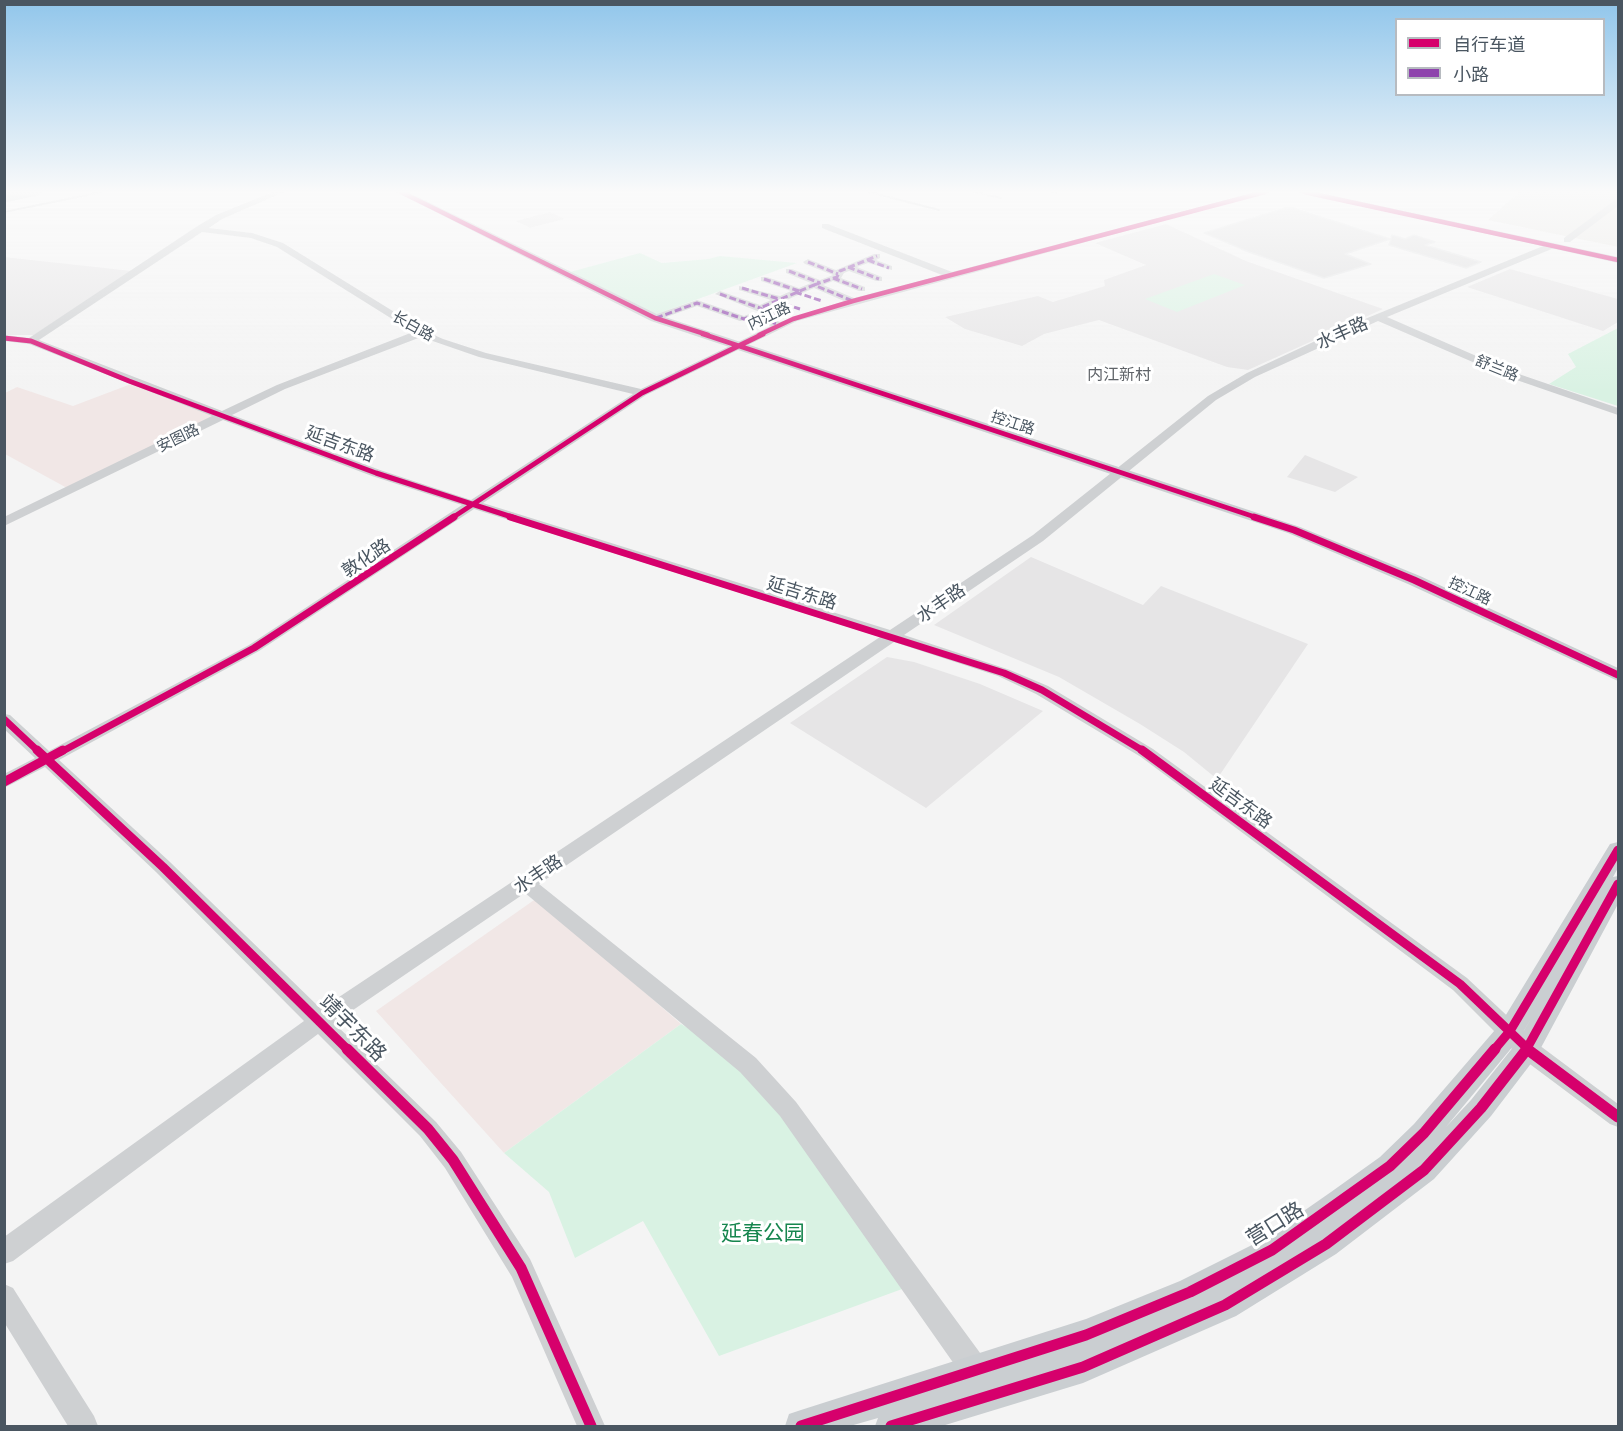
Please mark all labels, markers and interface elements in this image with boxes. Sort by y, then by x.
legend [1395,18,1605,96]
text: 自行车道 [1453,33,1525,55]
text: 小路 [1453,63,1489,85]
street label: 内江路 [745,298,793,334]
street label: 长白路 [389,307,437,345]
street label: 水丰路 [1313,312,1371,354]
street label: 舒兰路 [1473,351,1521,385]
district label: 内江新村 [1087,365,1151,385]
street label: 控江路 [989,407,1037,439]
street label: 安图路 [154,420,202,456]
street label: 延吉东路 [302,422,378,466]
street label: 敦化路 [338,534,394,582]
street label: 延吉东路 [764,572,840,614]
street label: 控江路 [1446,573,1494,609]
street label: 水丰路 [913,579,969,627]
street label: 延吉东路 [1206,773,1276,833]
street label: 水丰路 [510,850,566,898]
street label: 靖宇东路 [314,989,392,1067]
street label: 营口路 [1242,1197,1308,1251]
park label: 延春公园 [721,1220,805,1246]

